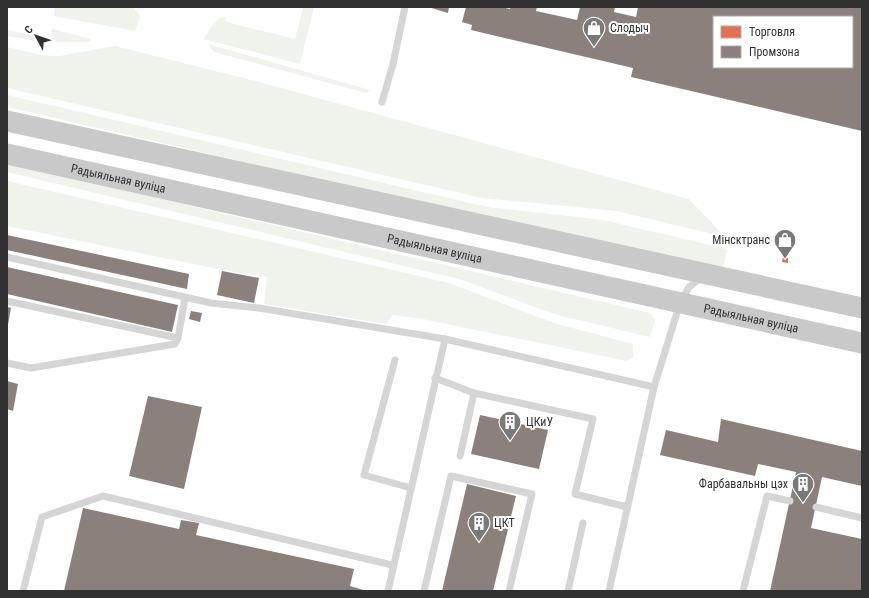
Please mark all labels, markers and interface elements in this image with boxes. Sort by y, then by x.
shop icon: Слодыч [581,15,607,48]
north arrow [16,16,56,56]
legend [713,16,853,68]
place label: Слодыч [610,21,649,35]
text: С [22,23,36,36]
text: Торговля [749,25,795,39]
text: Промзона [749,45,800,59]
street label: Радыяльная вуліца [70,161,167,196]
shop icon: Мінсктранс [772,227,798,260]
street label: Радыяльная вуліца [386,231,484,266]
place label: Мінсктранс [712,233,770,247]
street label: Радыяльная вуліца [702,301,800,336]
building icon: ЦКиУ [497,409,523,442]
place label: ЦКиУ [526,415,553,429]
building icon: Фарбавальны цэх [790,471,816,504]
place label: Фарбавальны цэх [699,477,788,491]
building icon: ЦКТ [466,510,492,543]
place label: ЦКТ [494,516,515,530]

